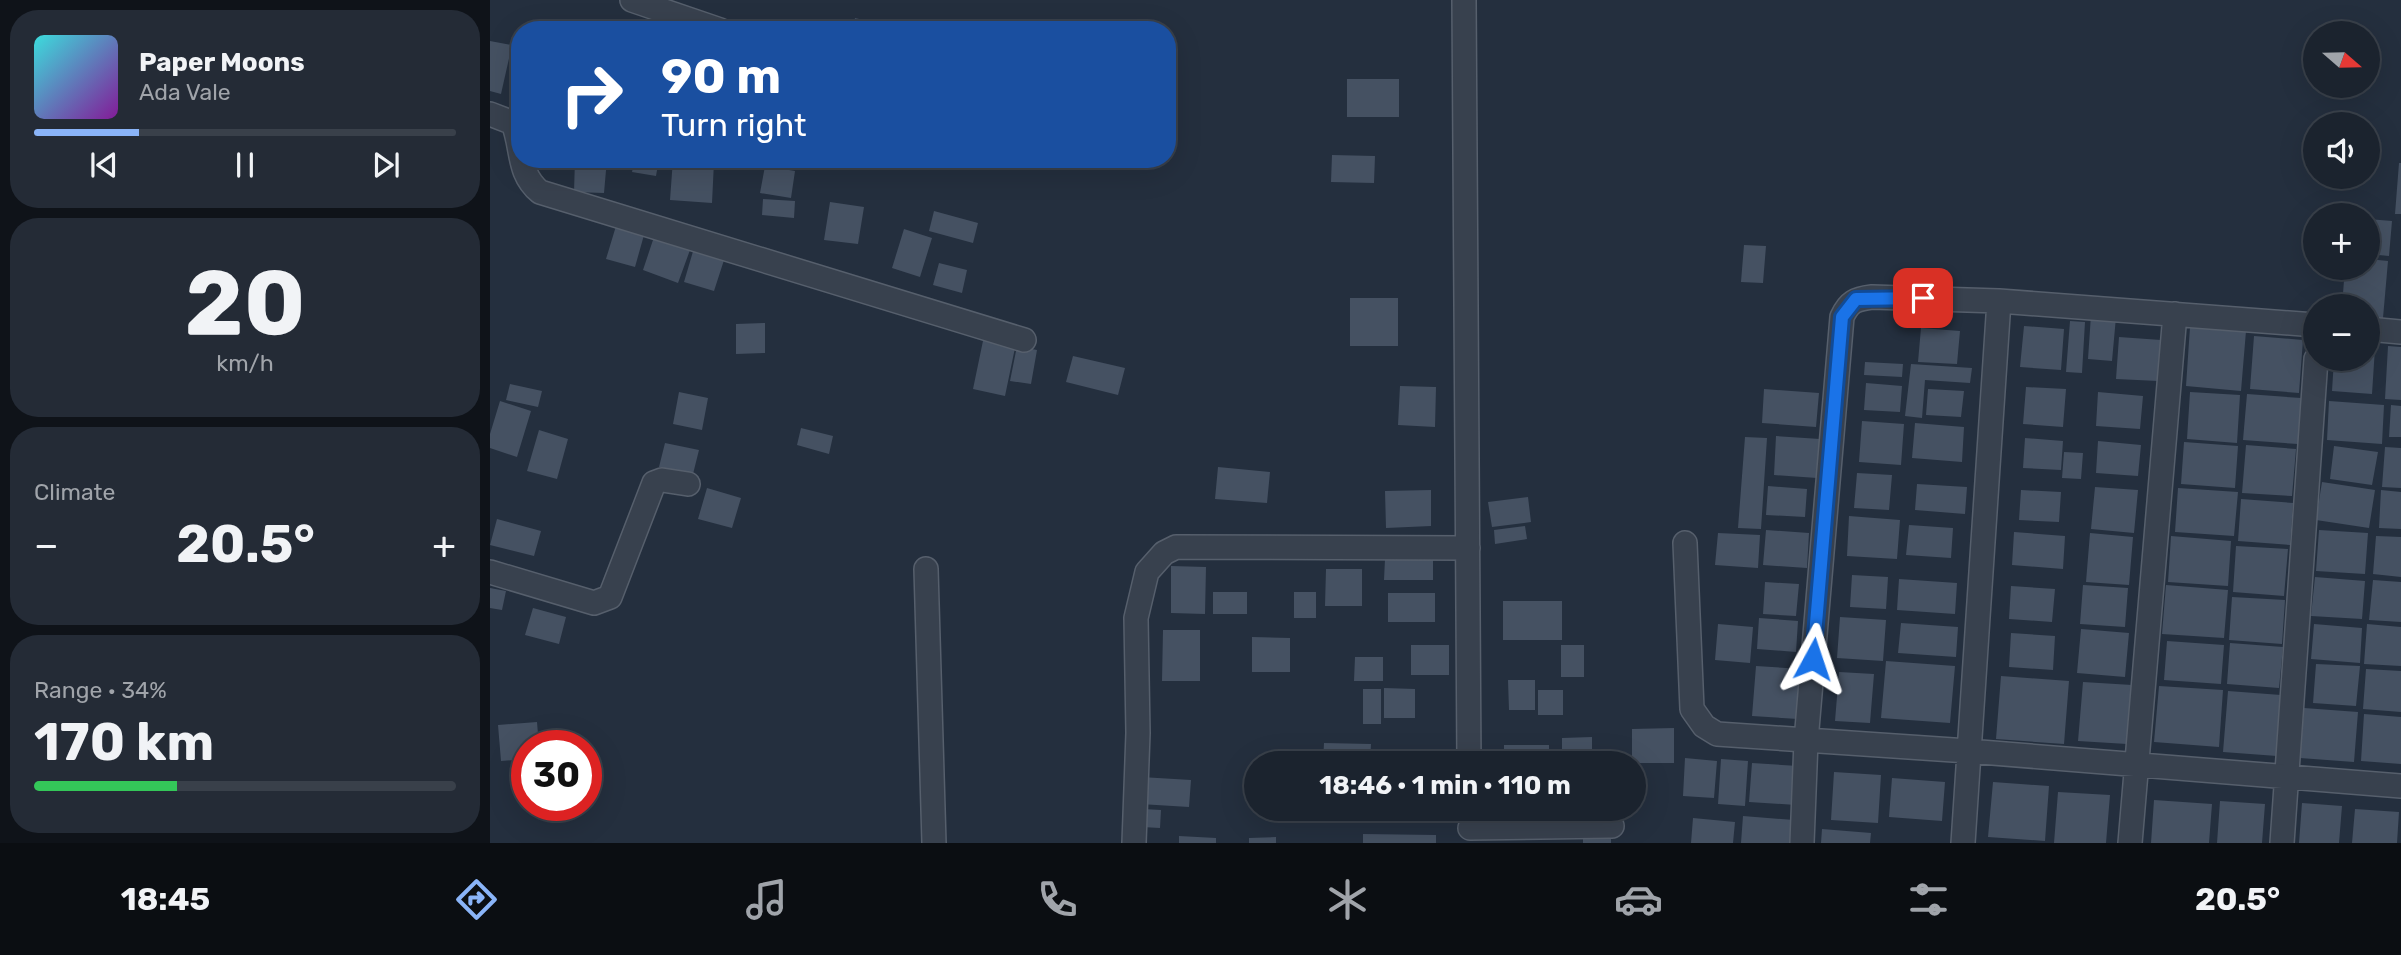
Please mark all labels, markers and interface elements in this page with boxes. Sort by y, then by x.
north arrow [2303,21,2380,98]
map controls [2303,21,2380,371]
text: Paper Moons [139,47,305,78]
text: 90 m [661,47,781,105]
icon: right [546,49,637,140]
text: Ada Vale [139,78,231,106]
text: Turn right [661,106,806,144]
button: sound [2303,112,2380,189]
icon: previous [85,146,123,184]
icon: pause [226,146,264,184]
icon: next [367,146,405,184]
button: + [2303,203,2380,280]
text: 20 [184,249,306,357]
pin [1893,268,1953,328]
icon: arrive [1904,279,1942,317]
button: − [2303,294,2380,371]
text: km/h [216,349,274,377]
text: Climate [34,478,115,506]
text: 20.5° [176,513,315,575]
text: − [34,522,59,568]
text: + [432,522,456,568]
position arrow [1776,622,1850,696]
text: Range · 34% [34,676,167,704]
text: 170 km [34,711,214,773]
speed limit sign: 30 [511,730,602,821]
text: 18:46 · 1 min · 110 m [1319,770,1571,801]
icon: directions [452,875,501,924]
icon: music [742,875,791,924]
icon: phone [1033,875,1082,924]
icon: climate [1323,875,1372,924]
icon: car [1614,875,1663,924]
icon: filters [1904,875,1953,924]
text: 18:45 [121,880,210,918]
text: 20.5° [2195,880,2280,918]

